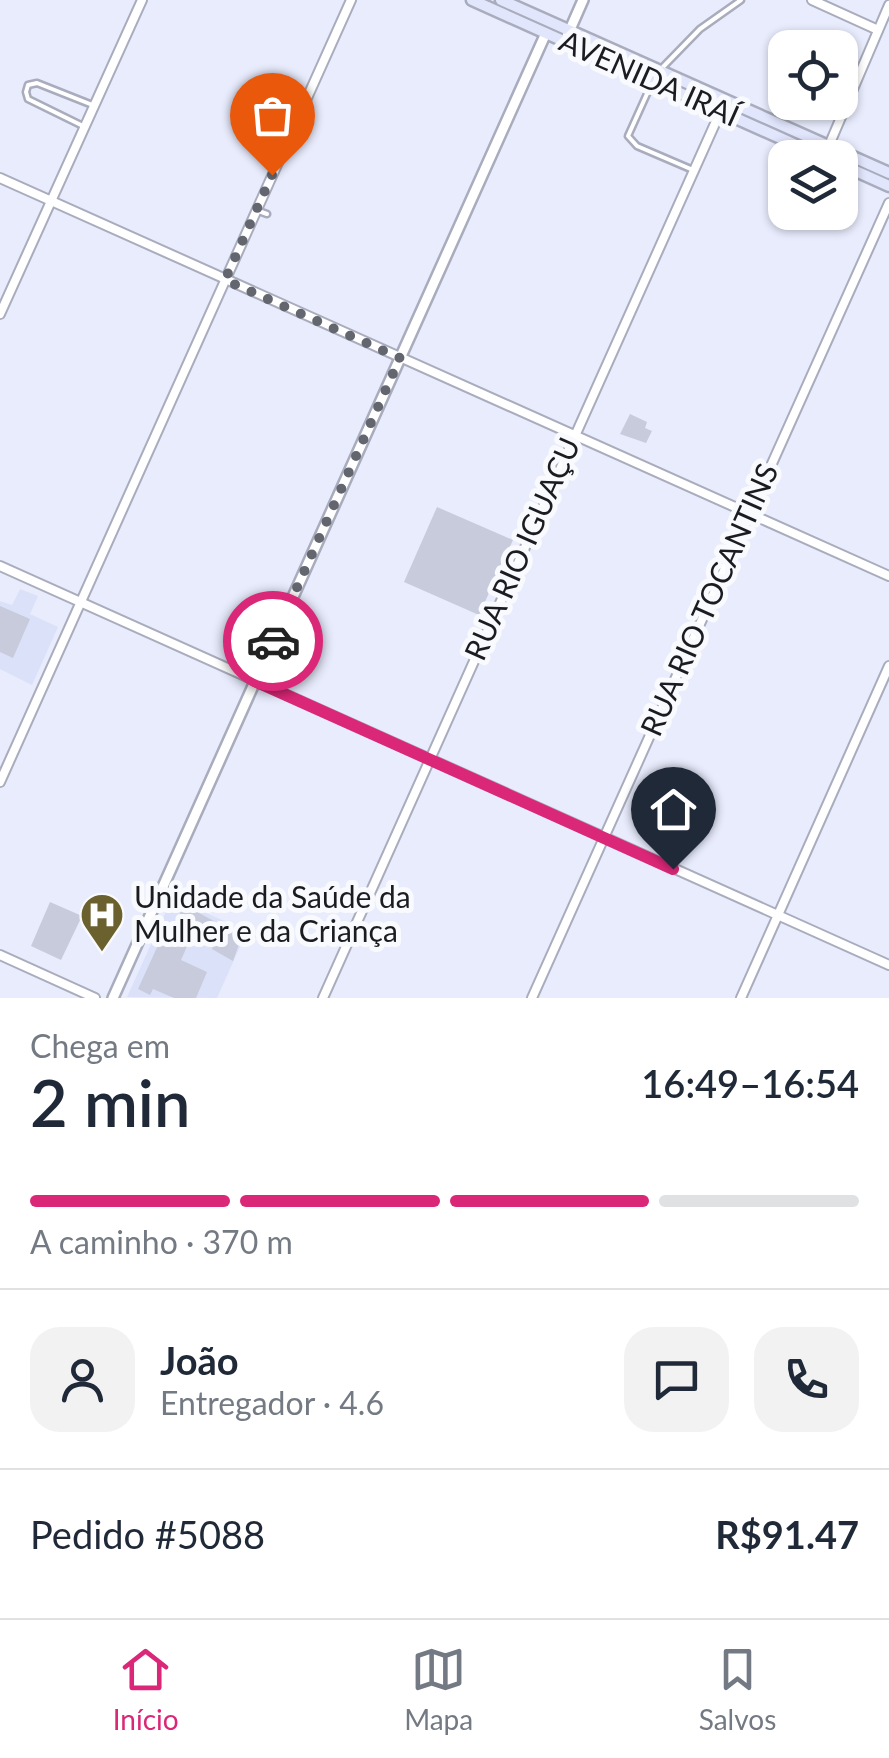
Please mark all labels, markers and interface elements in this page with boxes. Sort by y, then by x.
street label: AVENIDA IRAÍ [554,22,747,133]
map controls [768,30,858,230]
button: locate [768,30,858,120]
pin [230,73,315,176]
icon: bag [245,88,300,143]
button: layers [768,140,858,230]
street label: RUA RIO IGUAÇU [456,431,586,665]
street label: RUA RIO TOCANTINS [632,457,785,741]
courier [223,591,323,691]
icon: car [246,614,301,669]
pin [631,767,716,870]
icon: home [646,782,701,837]
place label: Unidade da Saúde da Mulher e da Criança [134,878,411,948]
hospital icon: Unidade da Saúde da Mulher e da Criança [79,892,125,953]
text: Chega em [30,1026,170,1065]
text: 16:49–16:54 [641,1060,859,1106]
text: 2 min [30,1063,190,1141]
text: A caminho · 370 m [30,1222,293,1261]
button: person [30,1327,135,1432]
button: chat [624,1327,729,1432]
button: phone [754,1327,859,1432]
text: João [160,1337,239,1383]
text: Entregador · 4.6 [160,1383,384,1422]
text: Pedido #5088 [30,1511,265,1557]
text: R$91.47 [715,1511,859,1557]
tab: Início [113,1642,179,1736]
tab: Mapa [404,1642,473,1736]
tab: Salvos [699,1642,776,1736]

